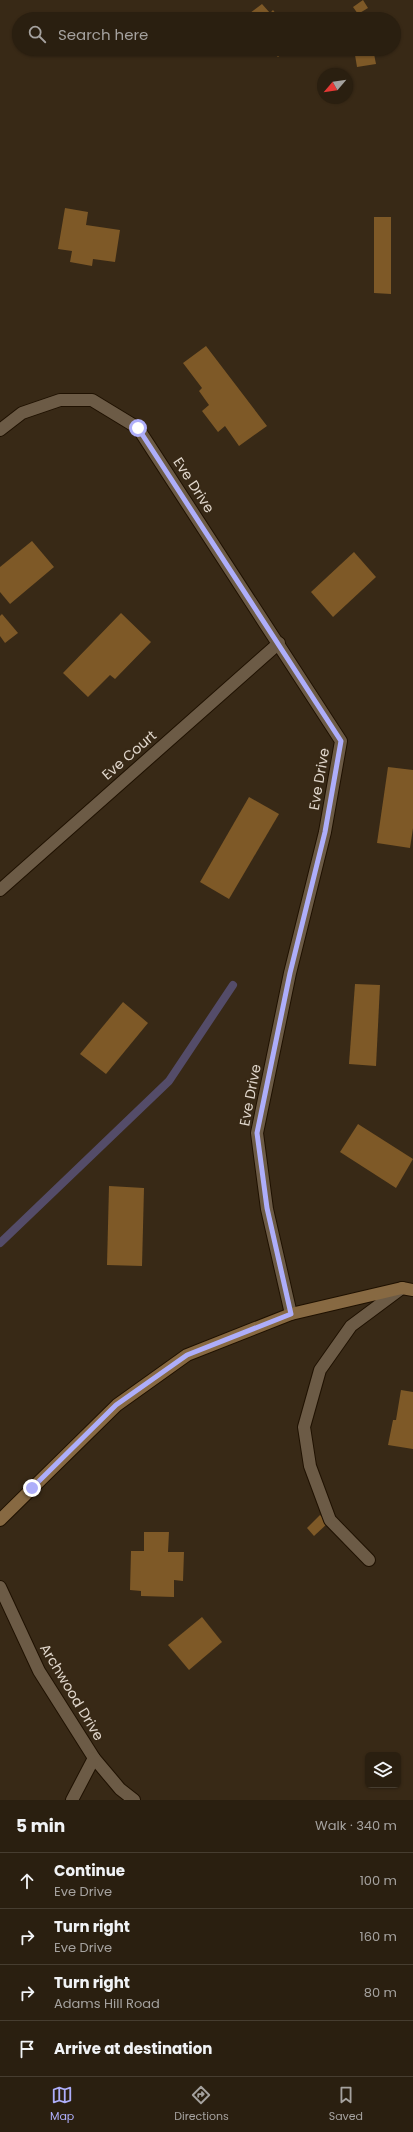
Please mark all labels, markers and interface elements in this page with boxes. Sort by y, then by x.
search box [12,12,401,56]
icon: search [26,23,48,45]
text: Search here [58,24,148,45]
north arrow [317,68,353,104]
route start [129,419,147,437]
street label: Eve Drive [169,453,220,517]
street label: Eve Court [97,726,161,784]
street label: Eve Drive [304,746,334,812]
street label: Eve Drive [234,1062,266,1128]
route end [23,1479,41,1497]
street label: Archwood Drive [35,1640,109,1744]
map controls [365,1752,401,1788]
button: layers [365,1752,401,1788]
text: 5 min [16,1814,65,1838]
text: Walk · 340 m [315,1816,397,1835]
text: Continue [54,1860,125,1881]
icon: ahead [16,1870,38,1892]
text: 100 m [360,1871,397,1890]
text: Eve Drive [54,1882,112,1901]
text: Turn right [54,1916,130,1937]
icon: right [16,1926,38,1948]
text: 160 m [360,1927,397,1946]
text: Eve Drive [54,1938,112,1957]
text: Turn right [54,1972,130,1993]
icon: right [16,1982,38,2004]
text: 80 m [364,1983,397,2002]
text: Adams Hill Road [54,1994,160,2013]
icon: arrive [16,2038,38,2060]
text: Arrive at destination [54,2038,212,2059]
tab: Map [50,2084,74,2125]
tab: Directions [174,2084,229,2125]
tab: Saved [329,2084,363,2125]

